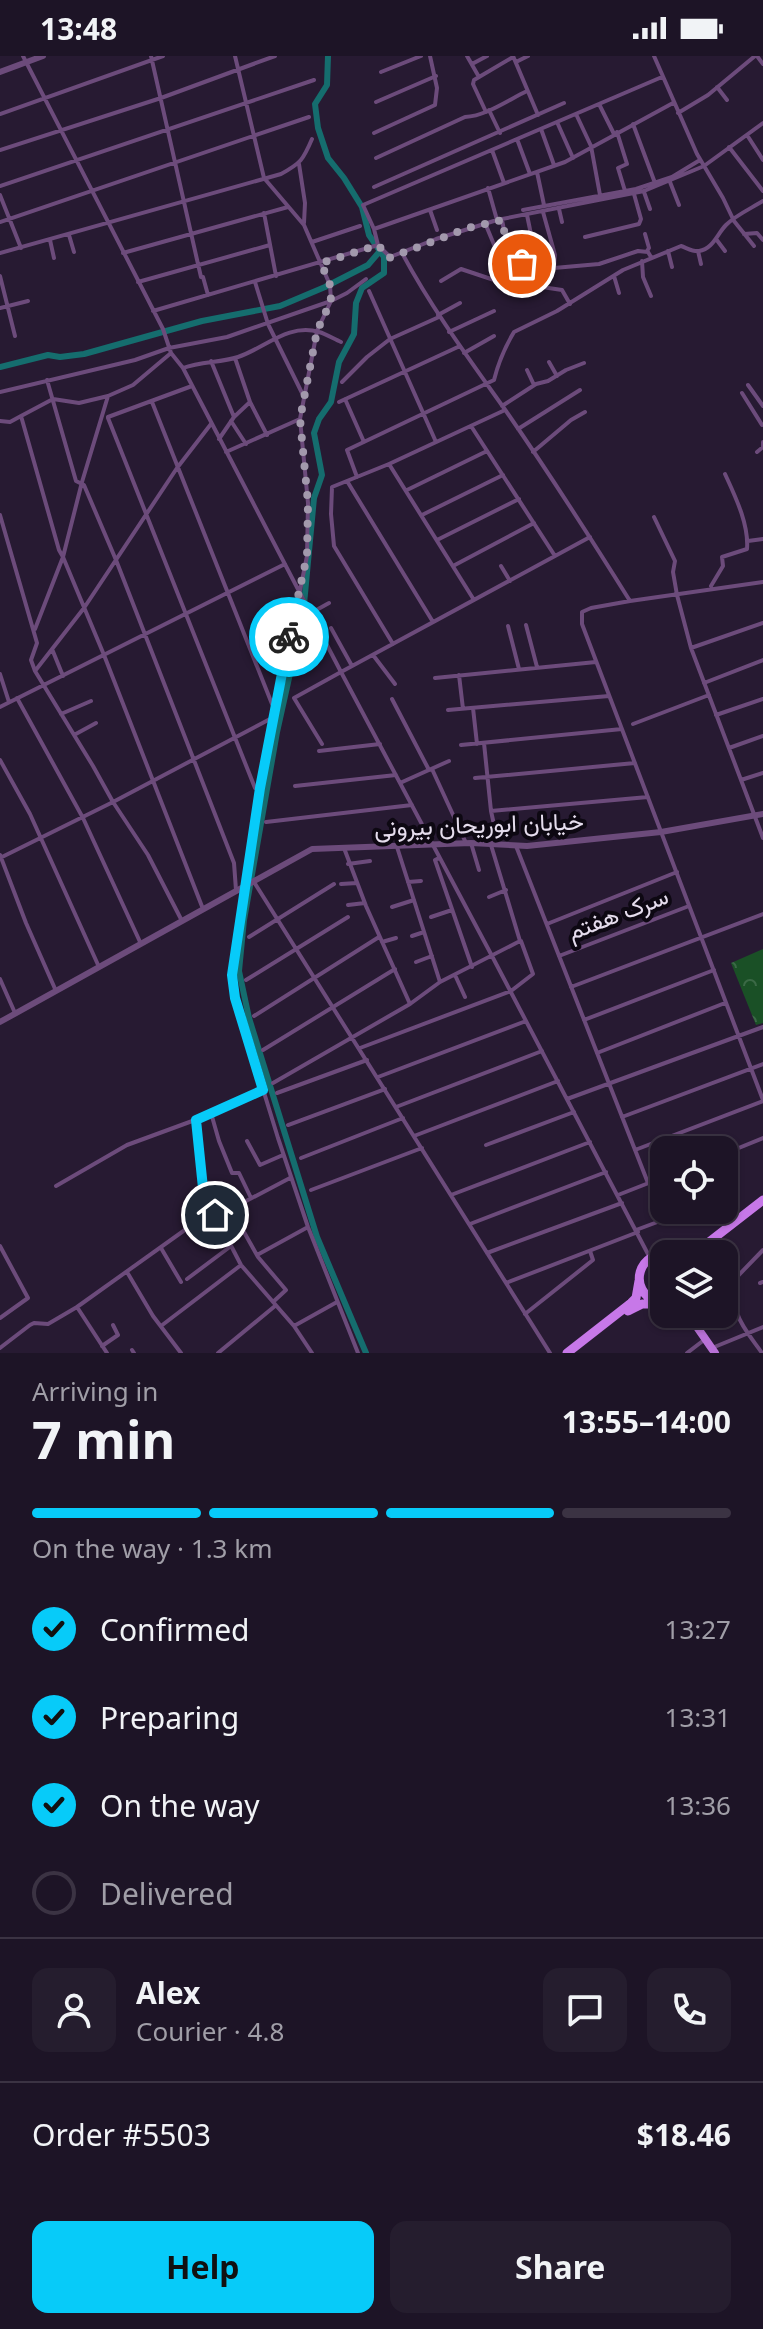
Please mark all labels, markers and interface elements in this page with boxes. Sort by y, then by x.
text: 13:48 [40,8,117,49]
pin [488,230,556,298]
icon: bag [500,242,544,286]
courier [249,597,329,677]
icon: bike [267,615,311,659]
street label: خیابان ابوریحان بیرونی [374,803,584,844]
street label: سرک هفتم [562,878,673,948]
map controls [650,1136,738,1328]
button: locate [650,1136,738,1224]
pin [181,1181,249,1249]
icon: home [193,1193,237,1237]
button: layers [650,1240,738,1328]
text: Arriving in [32,1373,158,1409]
text: 13:55–14:00 [562,1401,731,1442]
text: 7 min [32,1403,175,1474]
text: On the way · 1.3 km [32,1530,272,1566]
icon: check [32,1607,76,1651]
text: Confirmed [100,1609,250,1650]
text: 13:27 [665,1611,731,1647]
icon: check [32,1695,76,1739]
text: Preparing [100,1697,239,1738]
text: 13:31 [665,1699,731,1735]
icon: check [32,1783,76,1827]
text: On the way [100,1785,260,1826]
text: 13:36 [665,1787,731,1823]
text: Delivered [100,1873,234,1914]
button: person [32,1968,116,2052]
button: chat [543,1968,627,2052]
button: phone [647,1968,731,2052]
text: Alex [136,1972,200,2013]
text: Courier · 4.8 [136,2013,284,2049]
text: Order #5503 [32,2114,211,2155]
text: $18.46 [637,2114,731,2155]
button: Help [32,2221,374,2313]
button: Share [390,2221,731,2313]

